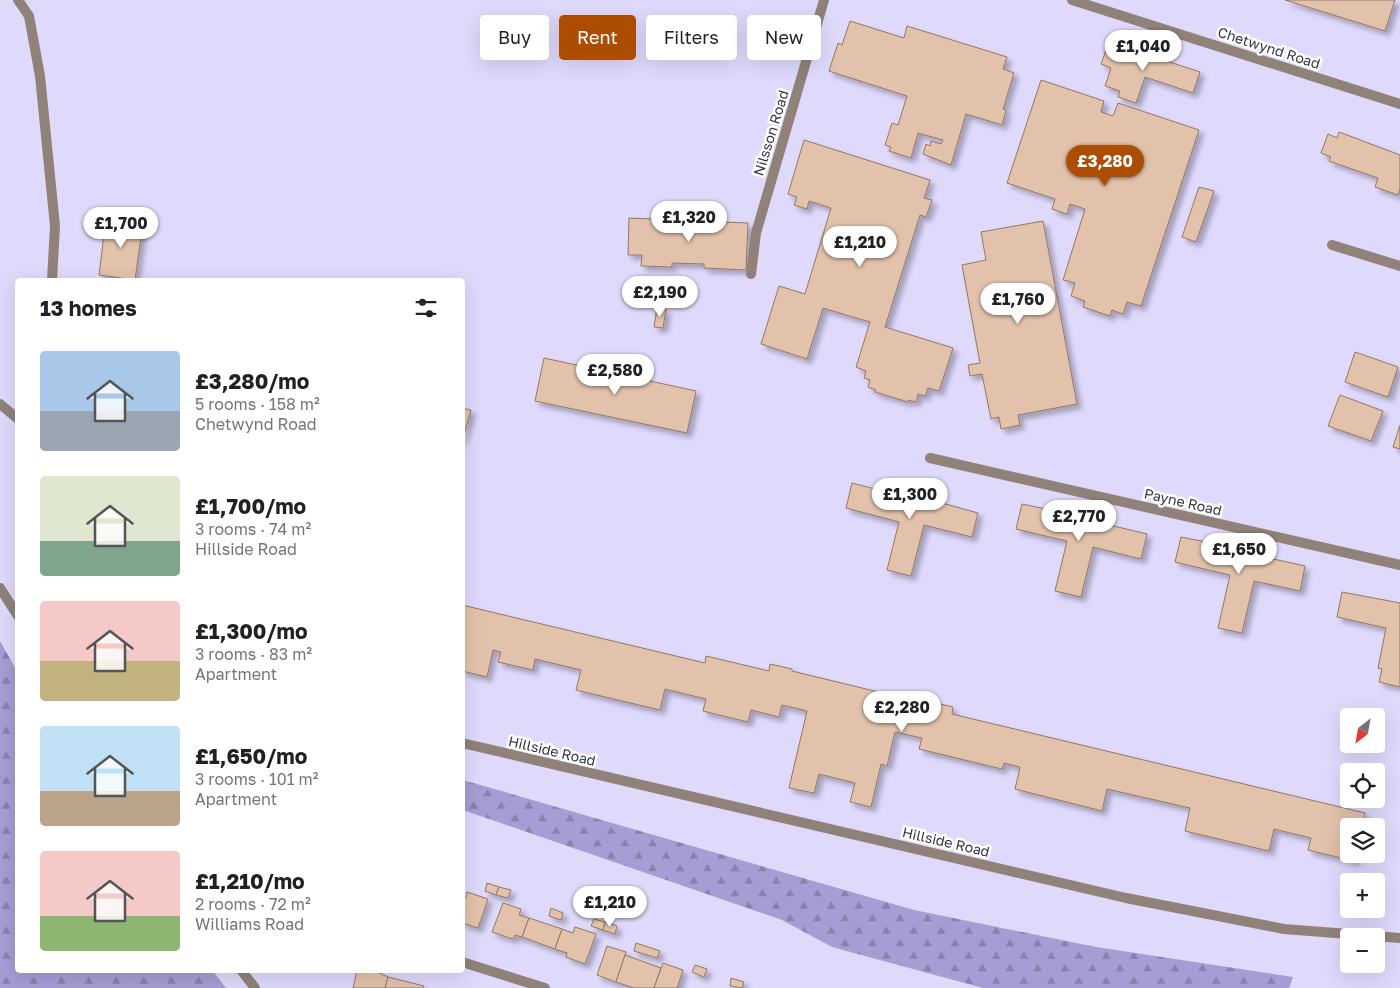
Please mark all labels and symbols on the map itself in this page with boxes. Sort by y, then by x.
street label: Chetwynd Road [1216,23,1322,72]
pin: £1,040 [1102,30,1184,72]
street label: Nilsson Road [749,88,792,178]
pin: £3,280 [1064,144,1146,187]
pin: £1,320 [648,200,730,243]
pin: £1,700 [80,206,162,249]
pin: £1,210 [819,226,901,268]
pin: £2,190 [619,276,701,318]
pin: £1,760 [977,282,1059,325]
pin: £2,580 [574,354,656,396]
pin: £1,300 [869,478,951,520]
street label: Payne Road [1143,484,1224,519]
pin: £2,770 [1038,500,1120,542]
pin: £1,650 [1198,532,1280,575]
pin: £2,280 [861,690,943,733]
north arrow [1340,708,1385,752]
street label: Hillside Road [507,732,597,769]
street label: Hillside Road [901,823,991,860]
pin: £1,210 [569,886,651,928]

